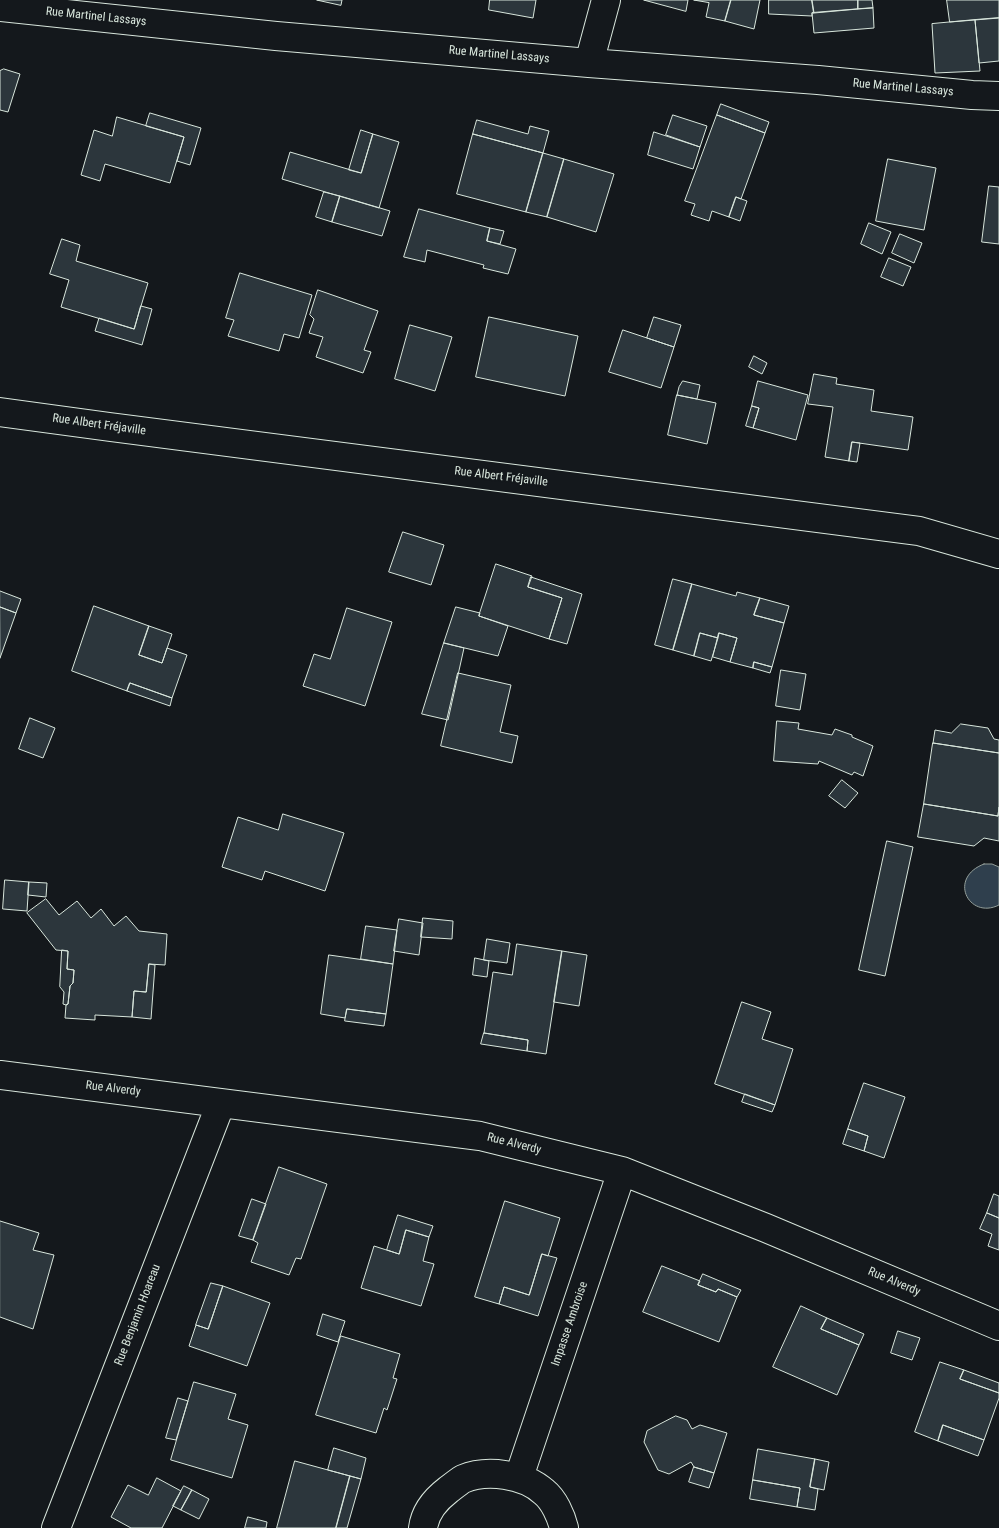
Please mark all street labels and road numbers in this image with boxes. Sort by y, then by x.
street label: Rue Martinel Lassays [45,5,147,29]
street label: Rue Martinel Lassays [448,43,550,67]
street label: Rue Martinel Lassays [852,76,954,100]
street label: Rue Albert Fréjaville [51,411,147,439]
street label: Rue Albert Fréjaville [453,464,549,490]
street label: Rue Alverdy [85,1078,141,1100]
street label: Rue Alverdy [485,1130,543,1158]
street label: Rue Benjamin Hoareau [112,1262,164,1368]
street label: Rue Alverdy [866,1265,922,1299]
street label: Impasse Ambroise [549,1280,591,1368]

